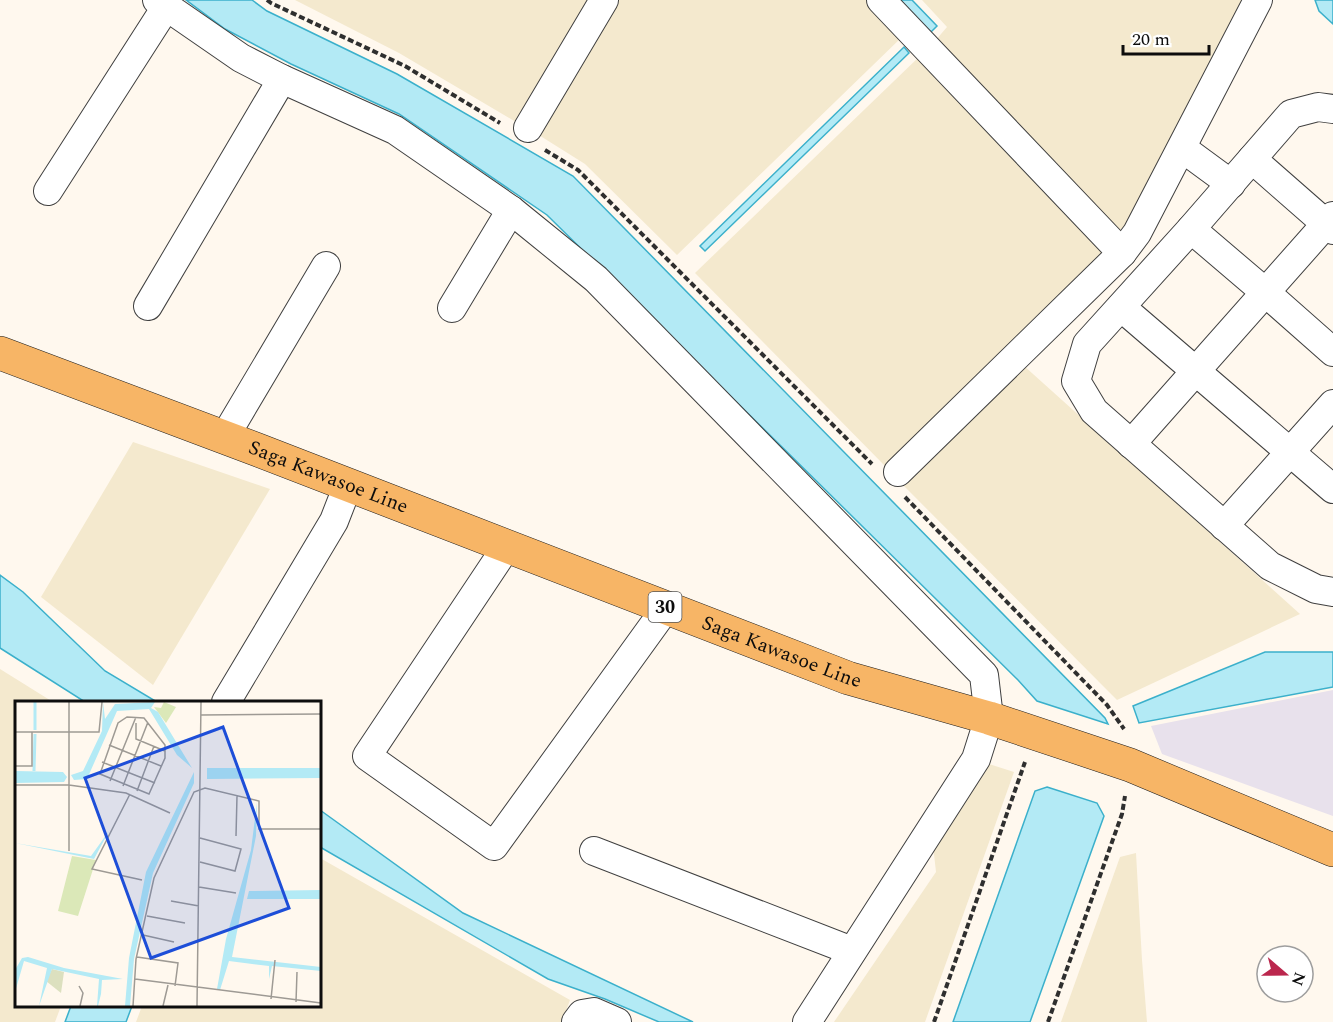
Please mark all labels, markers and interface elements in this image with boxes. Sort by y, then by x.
scale bar [1123,18,1208,56]
text: 20 m [1132,26,1170,53]
street label: Saga Kawasoe Line [244,433,413,522]
road number: 30 [648,592,682,622]
street label: Saga Kawasoe Line [697,608,865,696]
inset map [15,701,321,1007]
north arrow [1255,944,1315,1004]
text: N [1285,969,1312,989]

